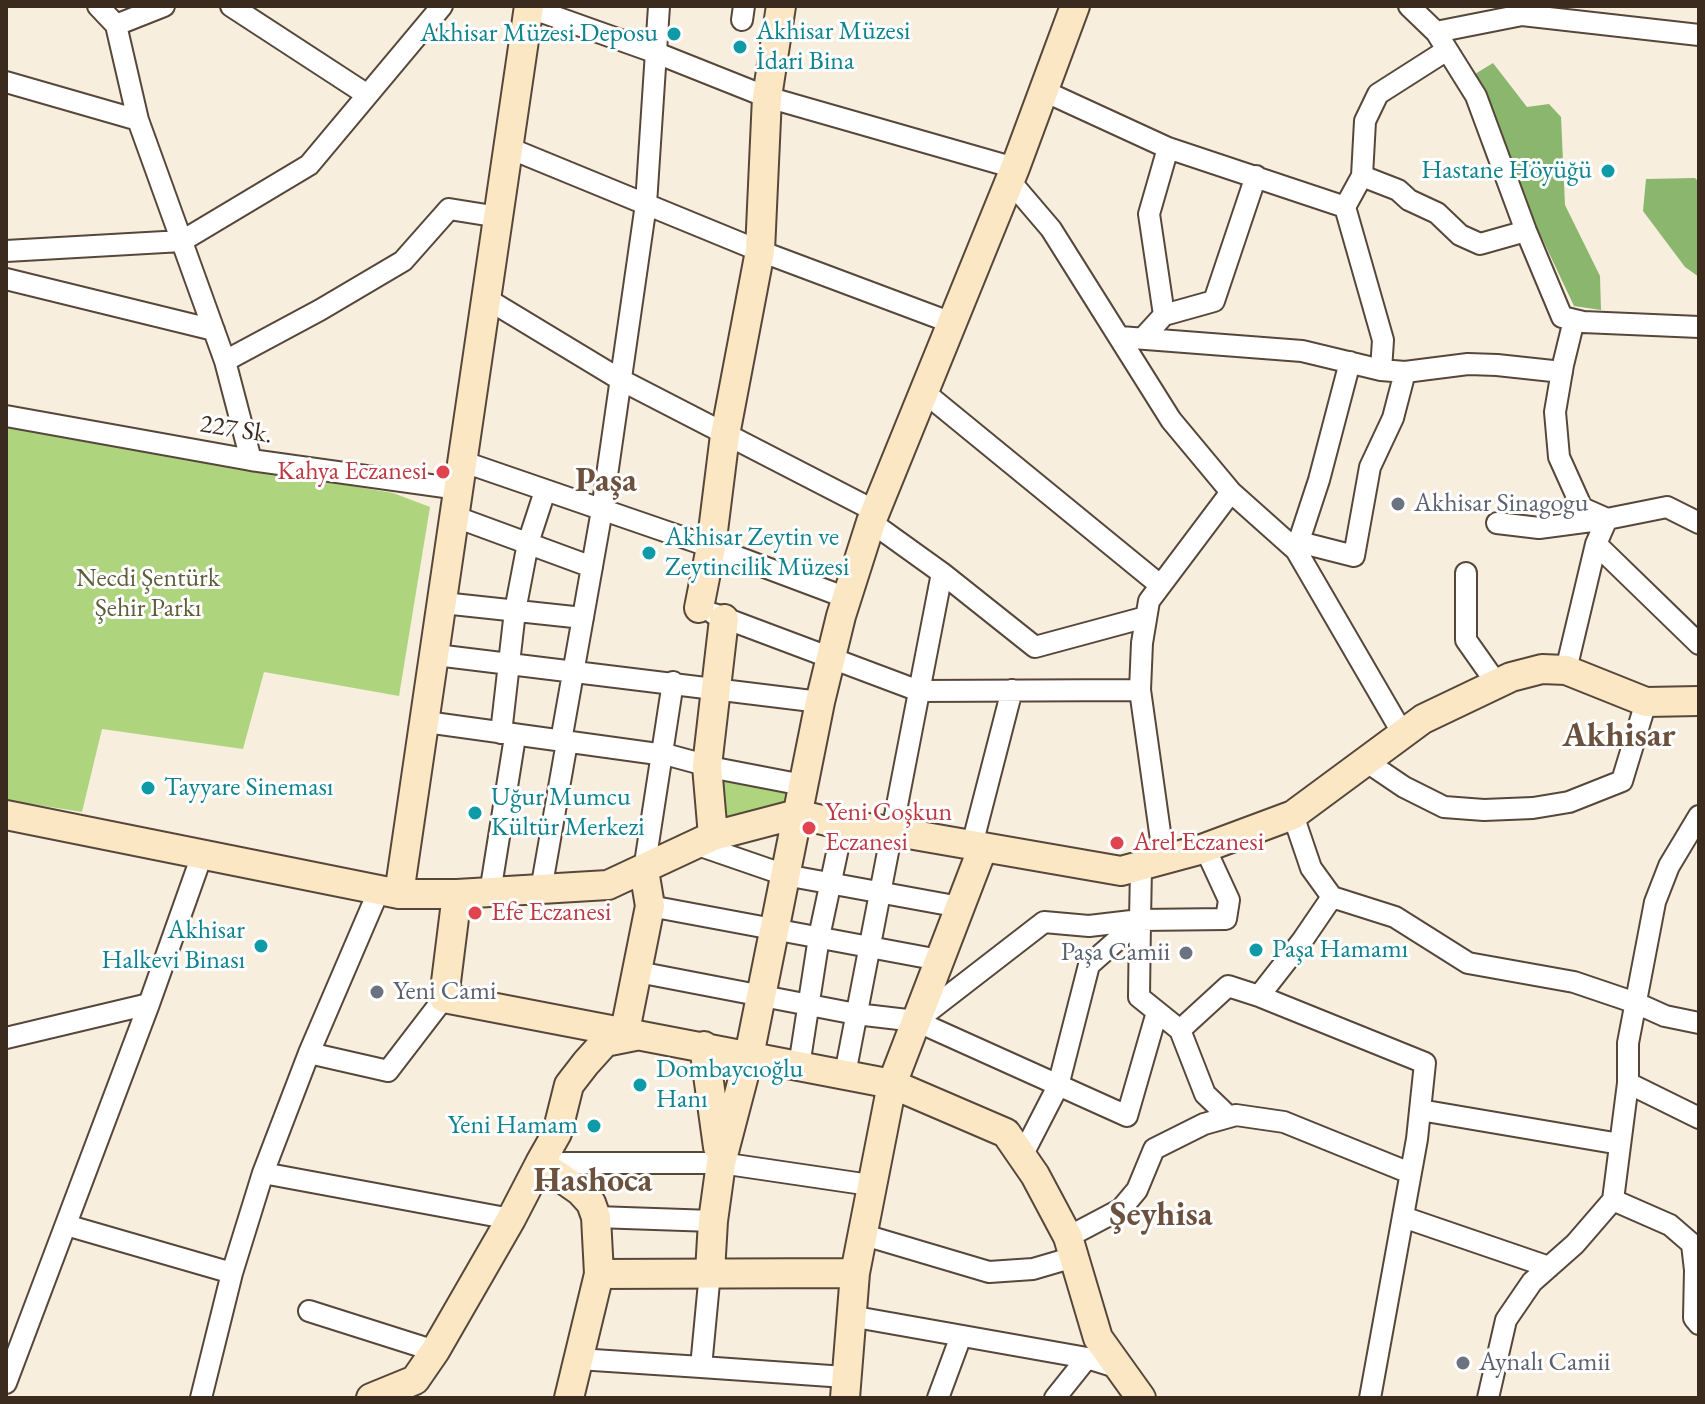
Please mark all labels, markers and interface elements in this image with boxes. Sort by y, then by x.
place label: Akhisar Müzesi İdari Bina [756,16,910,78]
place label: Akhisar Müzesi Deposu [420,18,658,50]
marker: Akhisar Müzesi Deposu [665,25,683,43]
marker: Akhisar Müzesi İdari Bina [731,38,749,56]
place label: Hastane Höyüğü [1421,155,1592,187]
marker: Hastane Höyüğü [1599,162,1617,180]
street label: 227 Sk. [198,409,274,451]
place label: Kahya Eczanesi [277,456,427,488]
district label: Paşa [575,462,637,502]
marker: Kahya Eczanesi [434,463,452,481]
place label: Akhisar Sinagogu [1414,488,1588,520]
marker: Akhisar Sinagogu [1389,495,1407,513]
place label: Akhisar Zeytin ve Zeytincilik Müzesi [665,522,849,584]
marker: Akhisar Zeytin ve Zeytincilik Müzesi [640,544,658,562]
park label: Necdi Şentürk Şehir Parkı [76,563,220,624]
district label: Akhisar [1562,717,1676,757]
place label: Tayyare Sineması [164,772,333,804]
marker: Tayyare Sineması [139,779,157,797]
place label: Uğur Mumcu Kültür Merkezi [491,782,645,844]
place label: Yeni Coşkun Eczanesi [825,797,952,858]
marker: Uğur Mumcu Kültür Merkezi [466,804,484,822]
marker: Yeni Coşkun Eczanesi [800,819,818,837]
place label: Arel Eczanesi [1133,827,1264,859]
marker: Arel Eczanesi [1108,834,1126,852]
place label: Efe Eczanesi [491,897,611,929]
marker: Efe Eczanesi [466,904,484,922]
place label: Akhisar Halkevi Binası [102,915,245,976]
place label: Paşa Hamamı [1272,934,1408,966]
marker: Akhisar Halkevi Binası [252,937,270,955]
place label: Paşa Camii [1061,937,1170,969]
marker: Paşa Hamamı [1247,941,1265,959]
marker: Paşa Camii [1177,944,1195,962]
place label: Yeni Cami [393,976,496,1008]
marker: Yeni Cami [368,983,386,1001]
place label: Dombaycıoğlu Hanı [656,1054,803,1116]
marker: Dombaycıoğlu Hanı [631,1076,649,1094]
place label: Yeni Hamam [448,1110,578,1142]
marker: Yeni Hamam [585,1117,603,1135]
district label: Hashoca [534,1162,652,1202]
district label: Şeyhisa [1109,1196,1213,1236]
place label: Aynalı Camii [1479,1347,1610,1379]
marker: Aynalı Camii [1454,1354,1472,1372]

